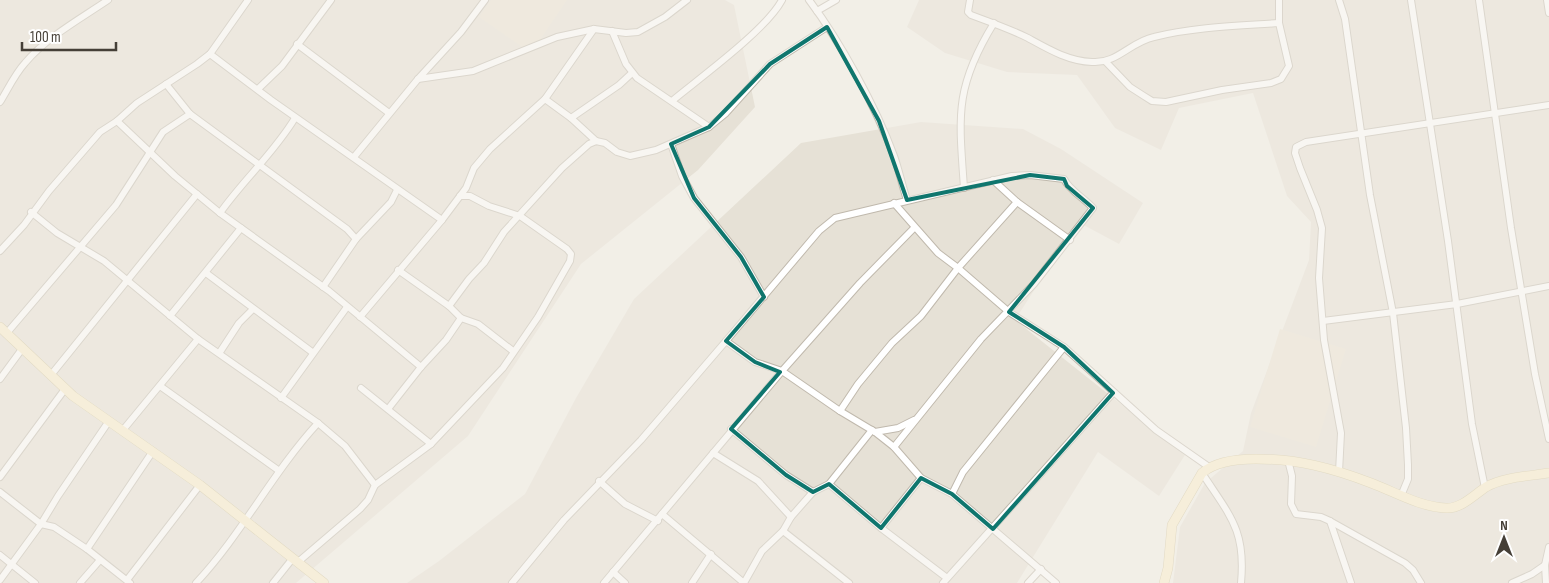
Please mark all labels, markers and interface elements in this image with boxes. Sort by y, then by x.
scale bar [22,20,116,52]
text: 100 m [30,28,61,47]
north arrow [1479,513,1529,563]
text: N [1500,517,1508,534]

